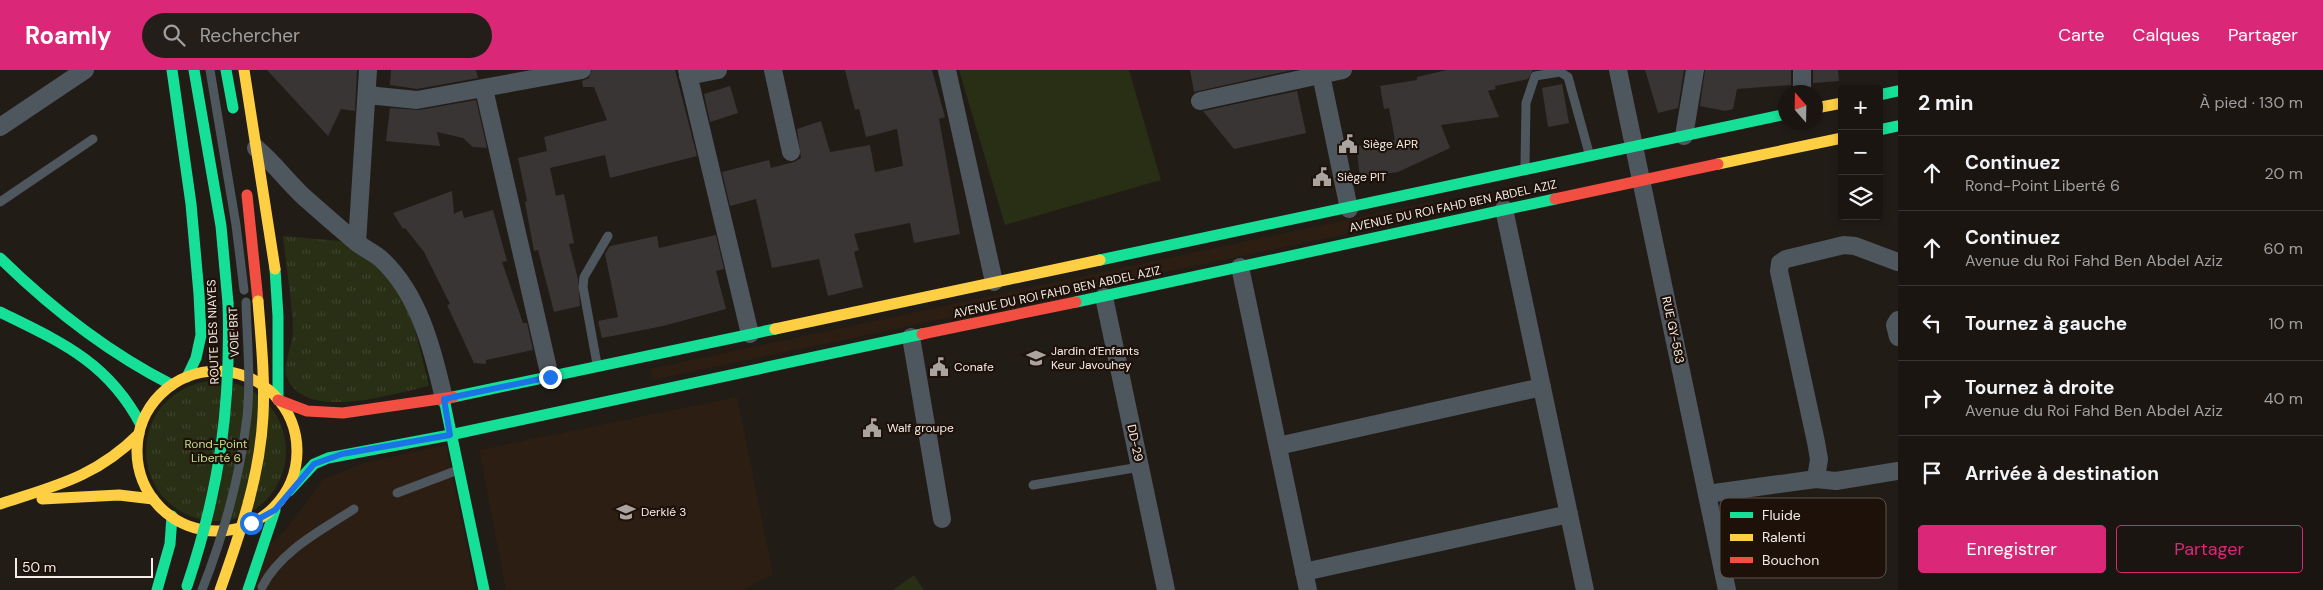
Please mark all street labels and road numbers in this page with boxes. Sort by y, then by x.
street label: AVENUE DU ROI FAHD BEN ABDEL AZIZ [1348,176,1558,236]
street label: AVENUE DU ROI FAHD BEN ABDEL AZIZ [952,262,1162,322]
street label: ROUTE DES NIAYES [203,279,223,385]
street label: RUE GY-583 [1658,295,1688,365]
street label: VOIE BRT [225,306,243,358]
street label: DD-29 [1123,423,1147,463]

